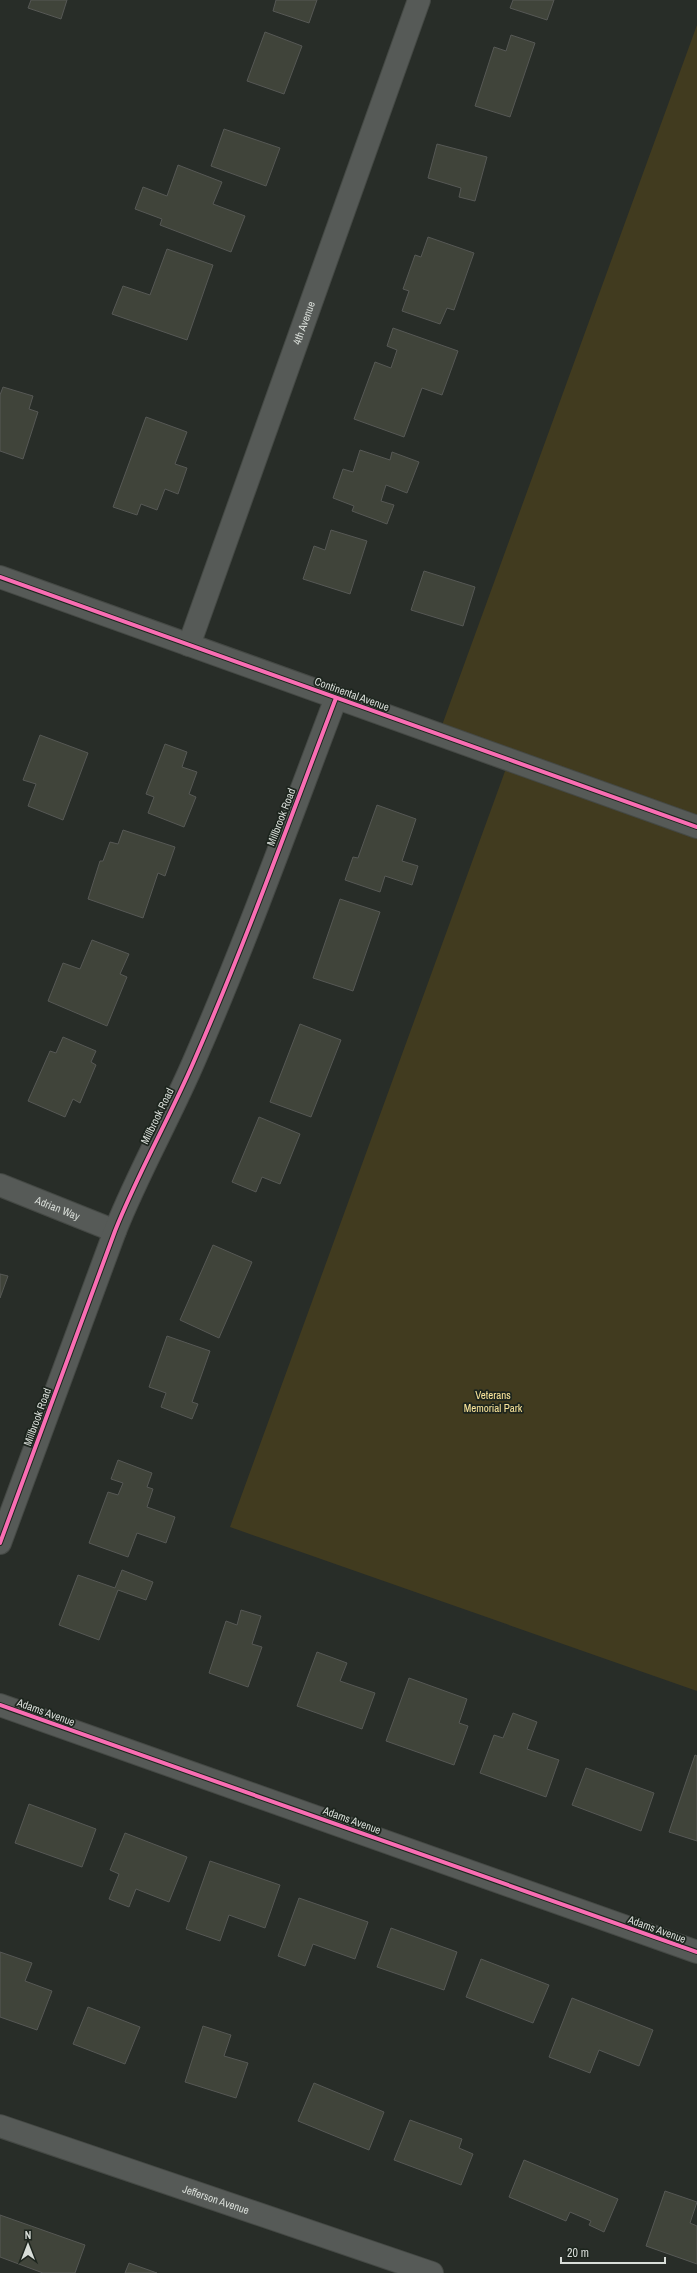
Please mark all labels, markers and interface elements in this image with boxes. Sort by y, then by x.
street label: 4th Avenue [290,299,318,346]
street label: Continental Avenue [313,674,391,714]
street label: Millbrook Road [264,786,298,848]
street label: Millbrook Road [137,1086,177,1146]
street label: Adrian Way [32,1192,82,1223]
street label: Millbrook Road [20,1386,54,1448]
park label: Veterans Memorial Park [464,1388,523,1415]
street label: Adams Avenue [14,1695,77,1729]
street label: Adams Avenue [320,1803,383,1837]
street label: Adams Avenue [625,1912,688,1946]
street label: Jefferson Avenue [181,2182,251,2217]
north arrow [8,2225,48,2265]
text: N [25,2228,31,2242]
scale bar [561,2239,665,2265]
text: 20 m [567,2245,589,2261]

